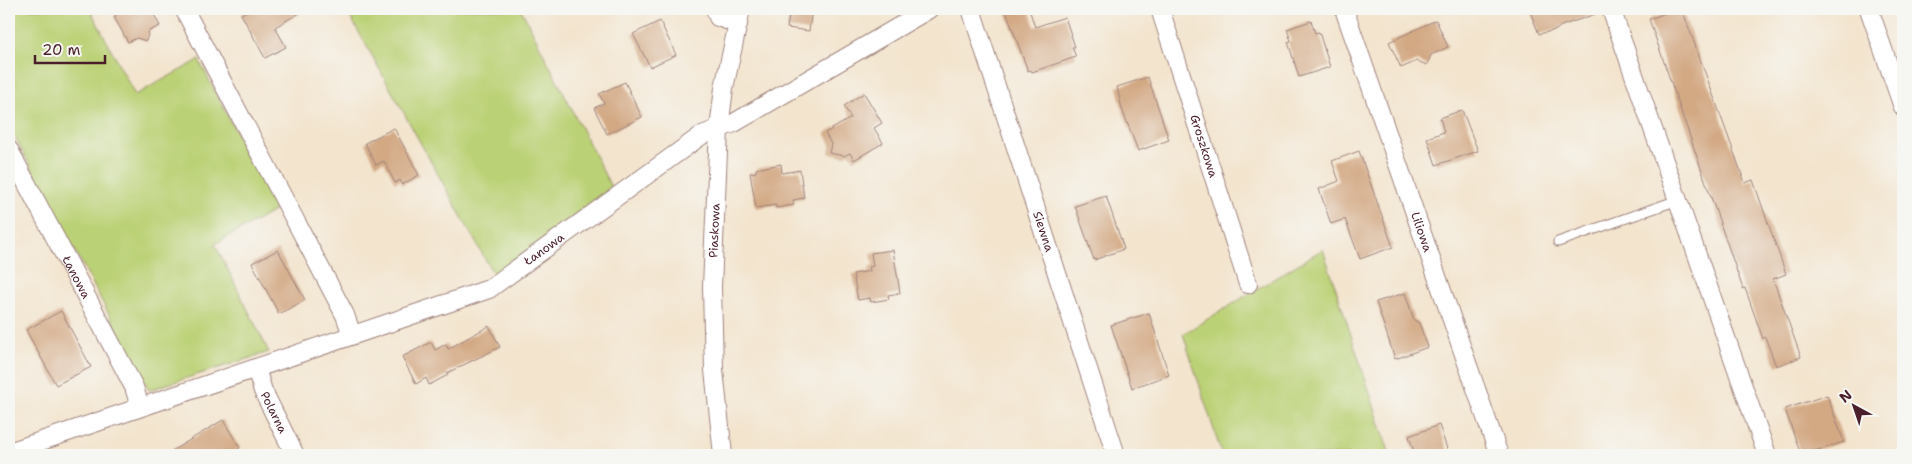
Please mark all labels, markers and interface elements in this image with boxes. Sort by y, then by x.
scale bar [35,32,105,64]
text: 20 m [42,40,81,60]
street label: Groszkowa [1186,113,1222,180]
street label: Piaskowa [705,202,724,258]
street label: Siewna [1029,209,1058,254]
street label: Liliowa [1407,210,1436,255]
street label: Łanowa [520,229,568,270]
street label: Łanowa [58,252,94,302]
north arrow [1830,382,1880,432]
text: N [1836,386,1856,407]
street label: Polarna [257,389,291,436]

